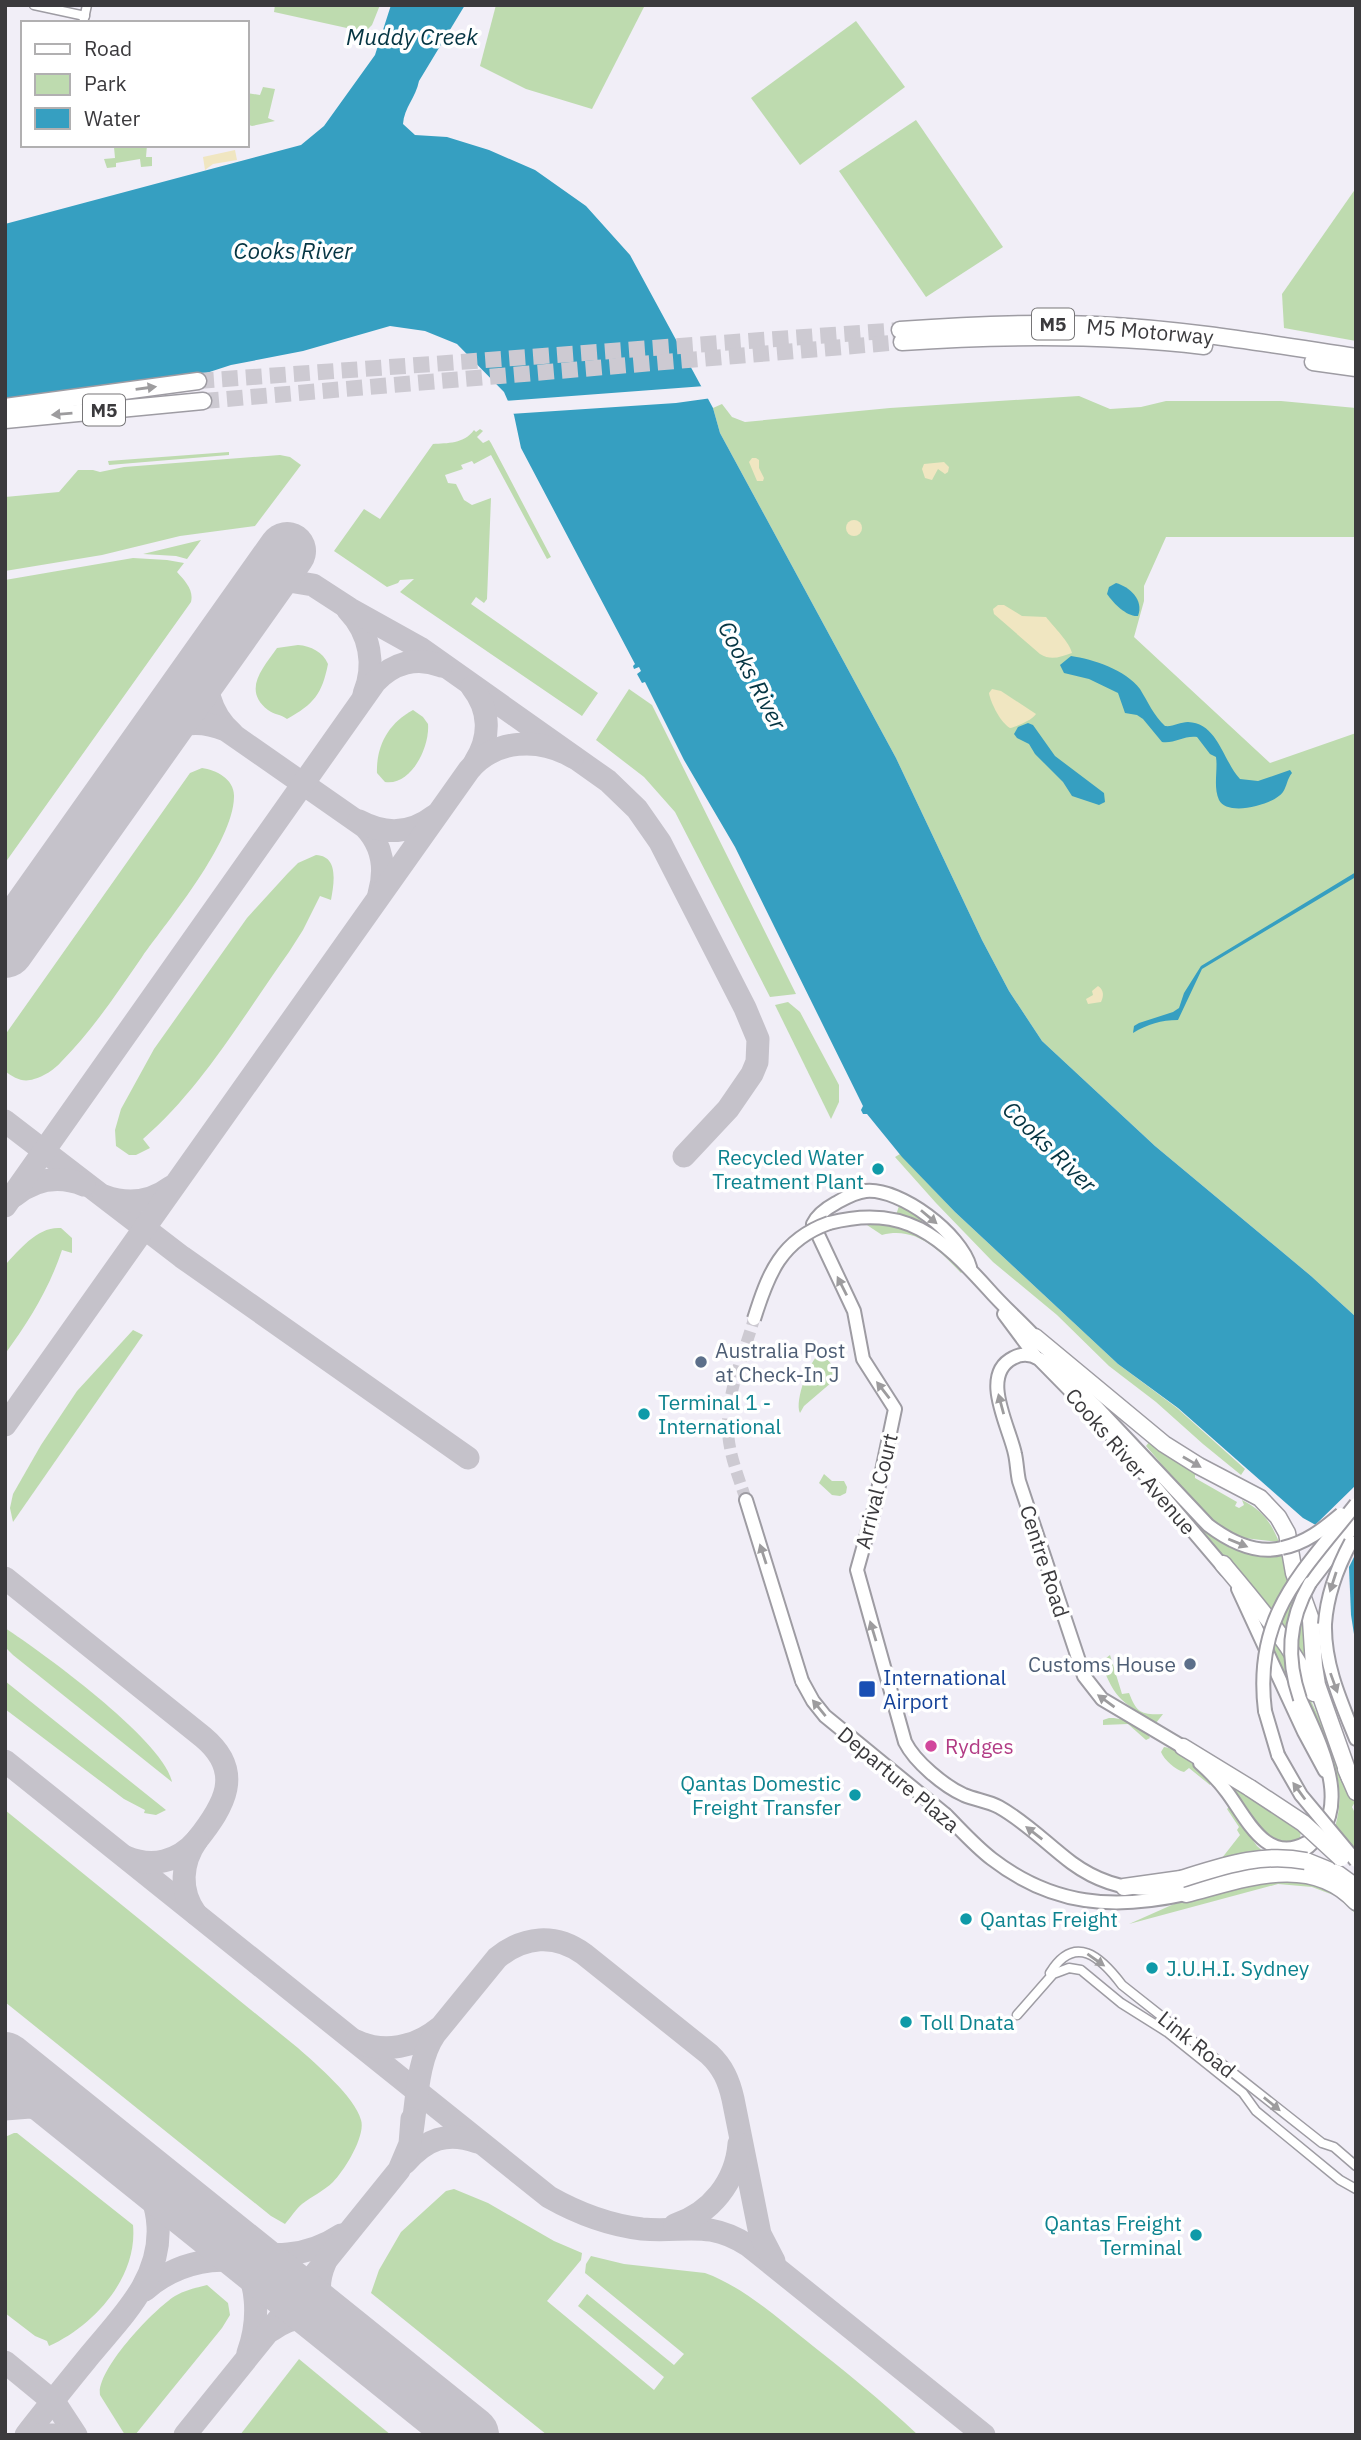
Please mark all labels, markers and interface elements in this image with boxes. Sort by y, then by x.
legend [21,21,248,147]
water label: Muddy Creek [346,21,479,51]
text: Road [84,34,132,62]
text: Park [84,69,127,97]
text: Water [84,104,141,132]
water label: Cooks River [234,235,353,265]
road number: M5 [1032,308,1074,340]
street label: M5 Motorway [1085,311,1215,351]
one-way arrow [135,383,157,394]
road number: M5 [83,394,125,426]
one-way arrow [51,409,73,420]
water label: Cooks River [712,615,794,735]
water label: Cooks River [997,1094,1104,1199]
place label: Recycled Water Treatment Plant [712,1143,864,1195]
marker: Recycled Water Treatment Plant [870,1161,886,1177]
one-way arrow [920,1209,937,1224]
one-way arrow [836,1276,847,1296]
place label: Australia Post at Check-In J [715,1336,845,1388]
marker: Australia Post at Check-In J [693,1354,709,1370]
one-way arrow [877,1381,891,1399]
street label: Cooks River Avenue [1059,1382,1203,1540]
place label: Terminal 1 - International [658,1388,782,1440]
one-way arrow [995,1393,1006,1415]
marker: Terminal 1 - International [636,1406,652,1422]
street label: Arrival Court [848,1430,904,1552]
one-way arrow [1183,1456,1202,1468]
street label: Centre Road [1014,1501,1076,1621]
one-way arrow [1227,1537,1248,1548]
one-way arrow [757,1543,768,1564]
one-way arrow [1327,1571,1338,1592]
one-way arrow [868,1621,878,1642]
place label: Customs House [1028,1650,1176,1678]
marker: Customs House [1182,1656,1198,1672]
place label: International Airport [883,1663,1007,1715]
one-way arrow [1329,1673,1340,1694]
marker: International Airport [857,1679,877,1699]
one-way arrow [1097,1694,1115,1708]
one-way arrow [811,1699,826,1717]
street label: Departure Plaza [832,1720,966,1838]
place label: Rydges [945,1732,1014,1760]
marker: Rydges [923,1738,939,1754]
place label: Qantas Domestic Freight Transfer [680,1769,841,1821]
one-way arrow [1292,1782,1306,1800]
marker: Qantas Domestic Freight Transfer [847,1787,863,1803]
one-way arrow [1025,1827,1043,1841]
place label: Qantas Freight [980,1905,1118,1933]
marker: Qantas Freight [958,1911,974,1927]
one-way arrow [1087,1953,1105,1967]
place label: J.U.H.I. Sydney [1166,1954,1310,1982]
marker: J.U.H.I. Sydney [1144,1960,1160,1976]
street label: Link Road [1152,2004,1242,2084]
place label: Toll Dnata [920,2008,1015,2036]
marker: Toll Dnata [898,2014,914,2030]
one-way arrow [1262,2096,1280,2111]
place label: Qantas Freight Terminal [1044,2209,1182,2261]
marker: Qantas Freight Terminal [1188,2227,1204,2243]

